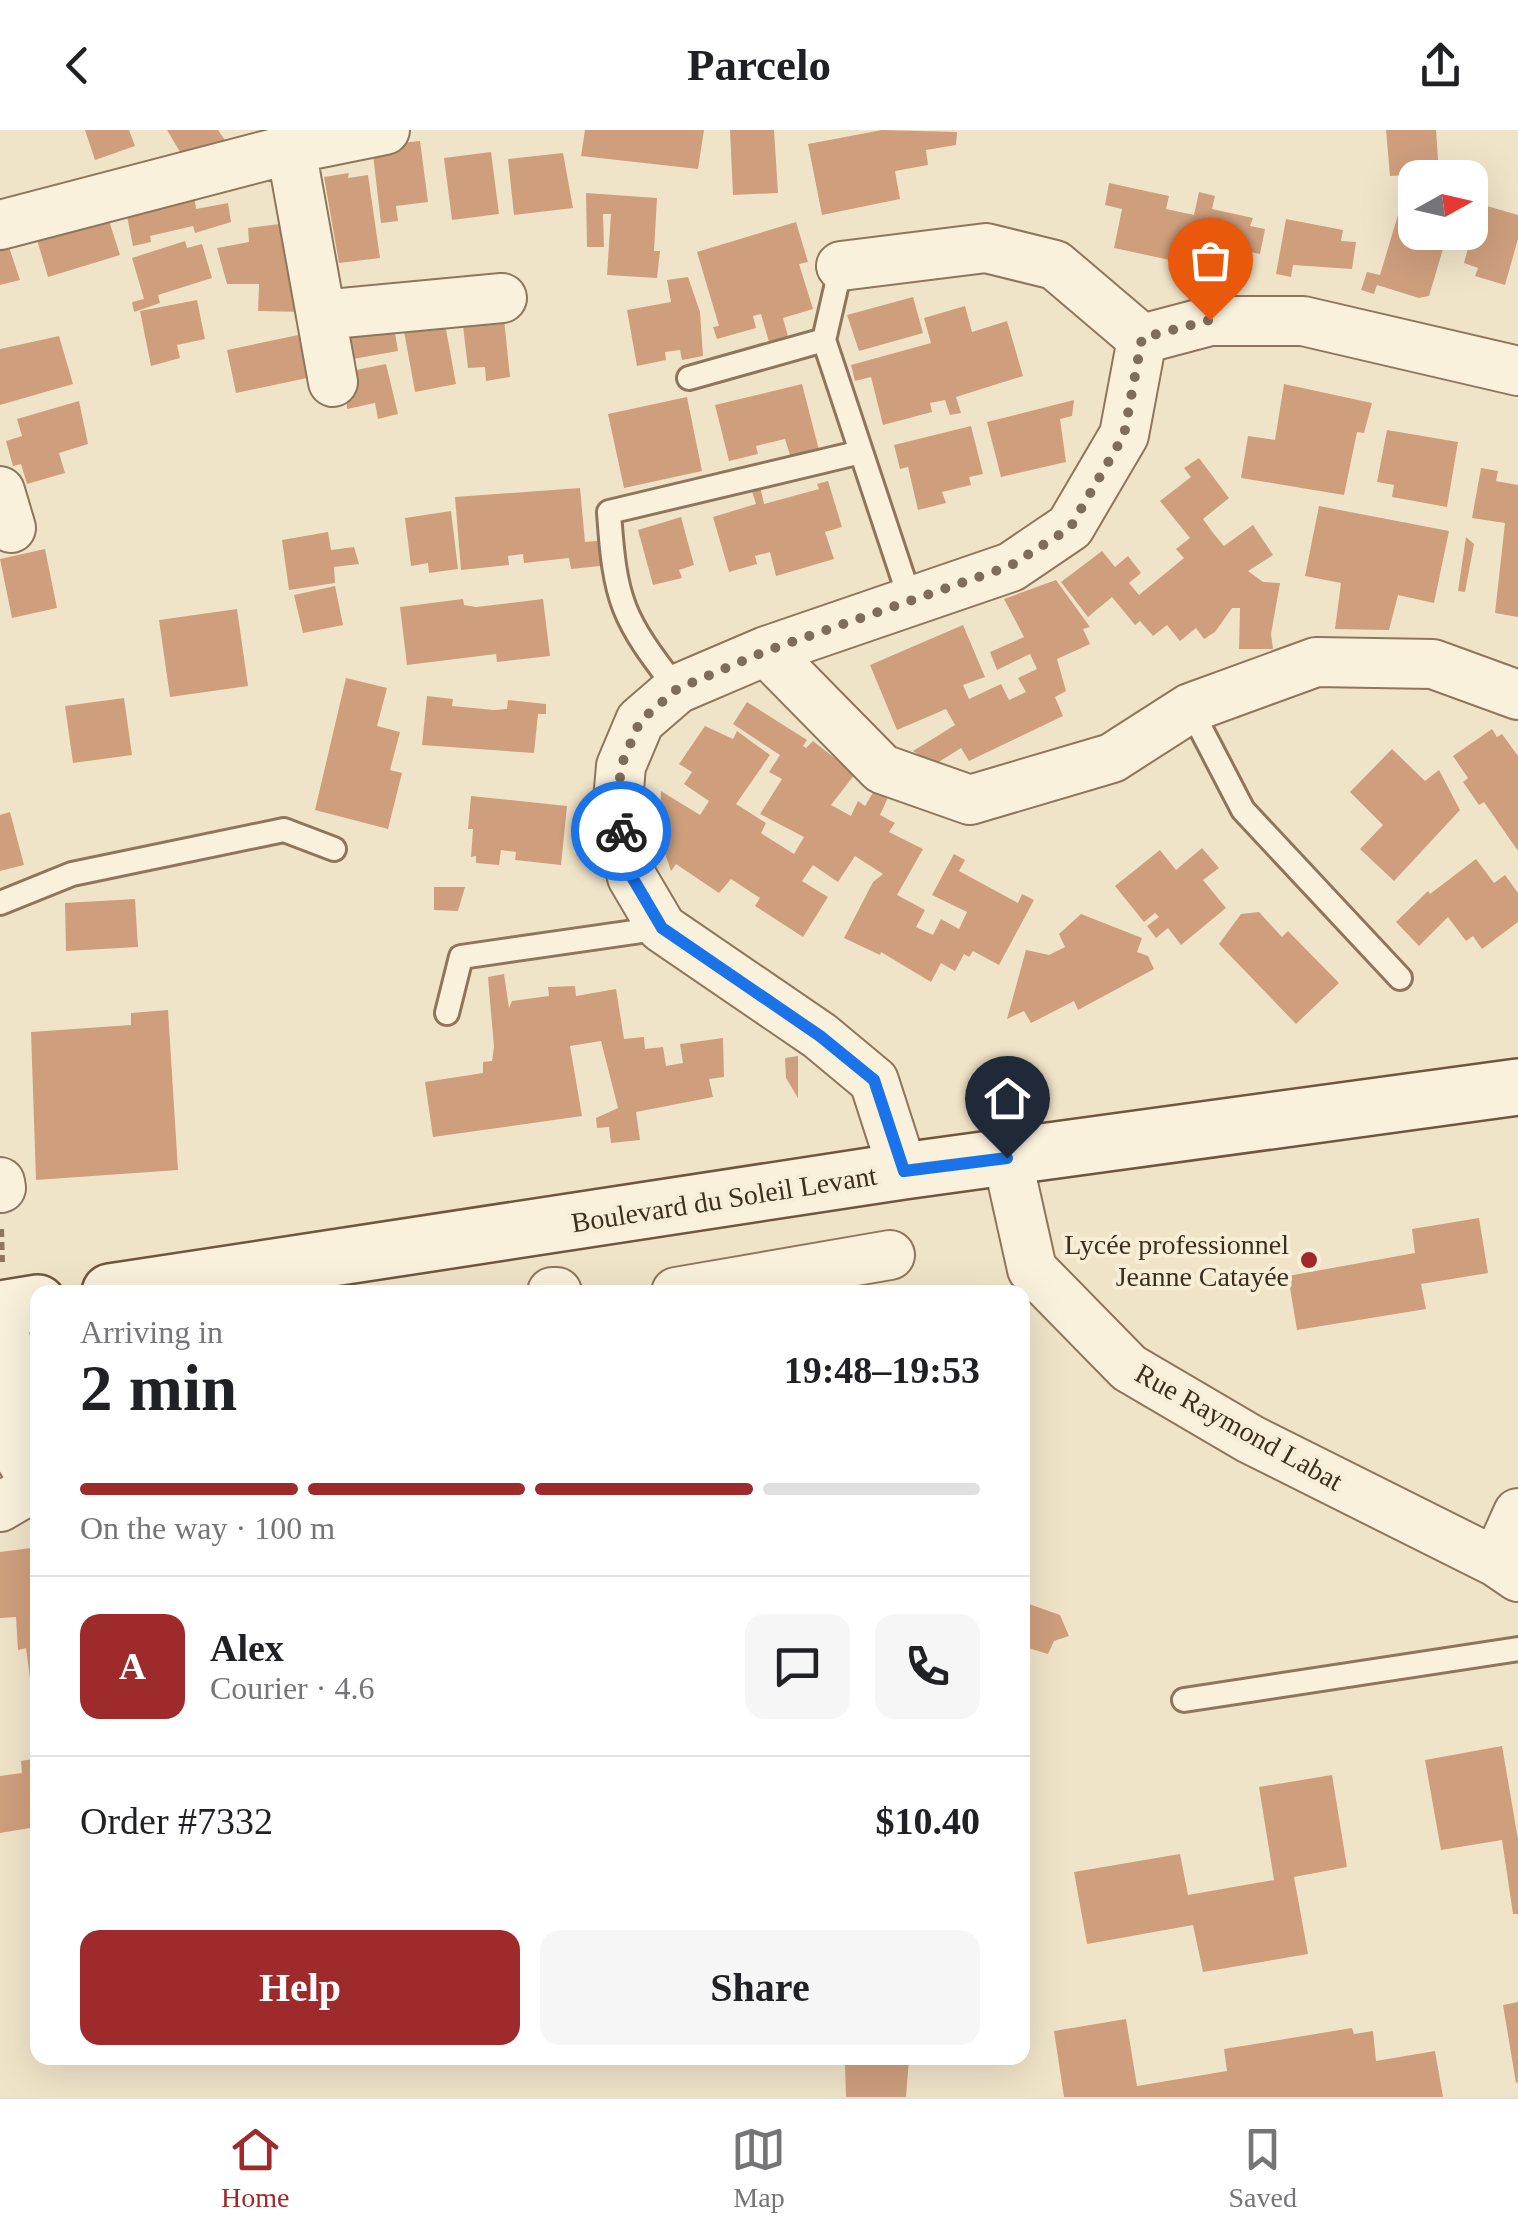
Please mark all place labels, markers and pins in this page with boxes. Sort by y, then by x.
pin [1168,218,1253,321]
pin [965,1056,1050,1159]
place label: Lycée professionnel Jeanne Catayée [1064,1229,1289,1292]
marker: Lycée professionnel Jeanne Catayée [1298,1249,1320,1271]

